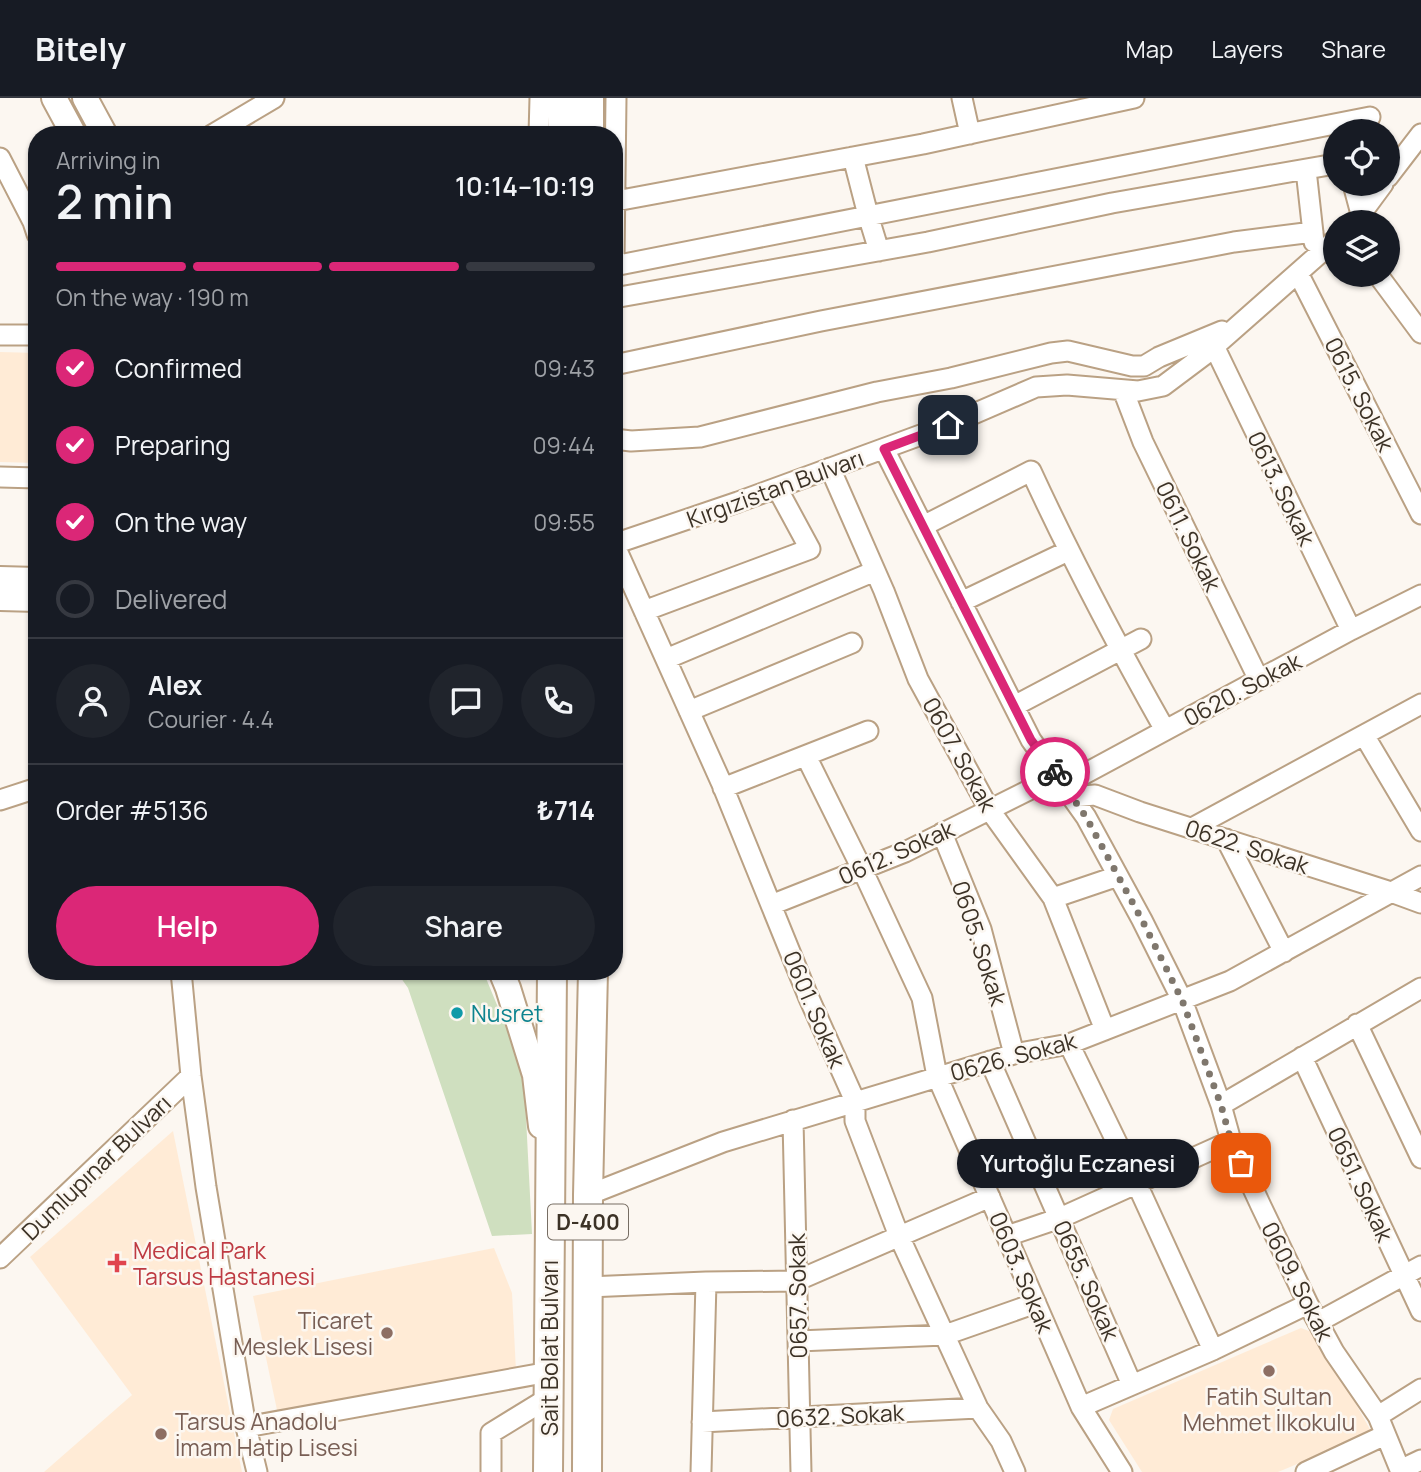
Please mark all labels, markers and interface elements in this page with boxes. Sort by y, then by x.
text: Bitely [35,26,126,71]
text: Map [1126,32,1173,65]
text: Layers [1211,32,1283,65]
text: Share [1321,32,1386,65]
map controls [1323,119,1400,287]
button: locate [1323,119,1400,196]
text: Arriving in [56,144,161,176]
text: 10:14–10:19 [455,168,595,204]
text: 2 min [56,170,173,233]
button: layers [1323,210,1400,287]
text: On the way · 190 m [56,281,249,313]
street label: 0615. Sokak [1318,331,1403,457]
icon: check [56,349,94,387]
text: Confirmed [115,350,242,386]
text: 09:43 [534,352,595,384]
pin [918,395,978,455]
icon: home [929,406,967,444]
icon: check [56,426,94,464]
street label: 0613. Sokak [1241,426,1324,551]
text: Preparing [115,427,231,463]
text: 09:44 [532,429,595,461]
street label: Kırgızistan Bulvarı [682,441,868,535]
street label: 0611. Sokak [1149,476,1230,597]
icon: check [56,503,94,541]
text: On the way [115,504,247,540]
text: 09:55 [533,506,595,538]
text: Delivered [115,581,227,617]
street label: 0620. Sokak [1177,644,1307,733]
button: person [56,664,130,738]
button: chat [429,664,503,738]
button: phone [521,664,595,738]
text: Alex [148,667,202,703]
street label: 0607. Sokak [915,691,1005,817]
text: Courier · 4.4 [148,703,274,735]
courier [1020,737,1090,807]
icon: bike [1036,753,1074,791]
text: Order #5136 [56,792,209,828]
text: ₺714 [537,792,595,828]
street label: 0622. Sokak [1181,811,1314,881]
street label: 0612. Sokak [833,812,960,892]
street label: 0605. Sokak [945,877,1015,1010]
button: Help [56,886,319,966]
button: Share [333,886,595,966]
street label: 0601. Sokak [776,946,854,1073]
place label: Nusret [471,997,543,1029]
marker: Nusret [449,1005,465,1021]
street label: 0626. Sokak [946,1024,1080,1088]
street label: Dumlupınar Bulvarı [14,1087,178,1247]
street label: 0651. Sokak [1320,1121,1402,1247]
pin [1211,1133,1271,1193]
callout: Yurtoğlu Eczanesi [958,1138,1199,1188]
icon: bag [1222,1144,1260,1182]
text: Yurtoğlu Eczanesi [981,1147,1175,1179]
road number: D-400 [548,1204,628,1240]
street label: 0603. Sokak [982,1206,1062,1338]
street label: 0655. Sokak [1046,1215,1128,1346]
street label: 0609. Sokak [1254,1216,1342,1347]
street label: 0657. Sokak [780,1232,814,1359]
place label: Medical Park Tarsus Hastanesi [133,1234,315,1292]
marker: Medical Park Tarsus Hastanesi [107,1253,127,1273]
street label: Sait Bolat Bulvarı [533,1260,565,1436]
place label: Ticaret Meslek Lisesi [233,1304,373,1362]
marker: Ticaret Meslek Lisesi [379,1325,395,1341]
marker: Fatih Sultan Mehmet İlkokulu [1261,1363,1277,1379]
place label: Fatih Sultan Mehmet İlkokulu [1183,1380,1355,1438]
street label: 0632. Sokak [775,1396,905,1434]
place label: Tarsus Anadolu İmam Hatip Lisesi [175,1405,358,1463]
marker: Tarsus Anadolu İmam Hatip Lisesi [153,1426,169,1442]

